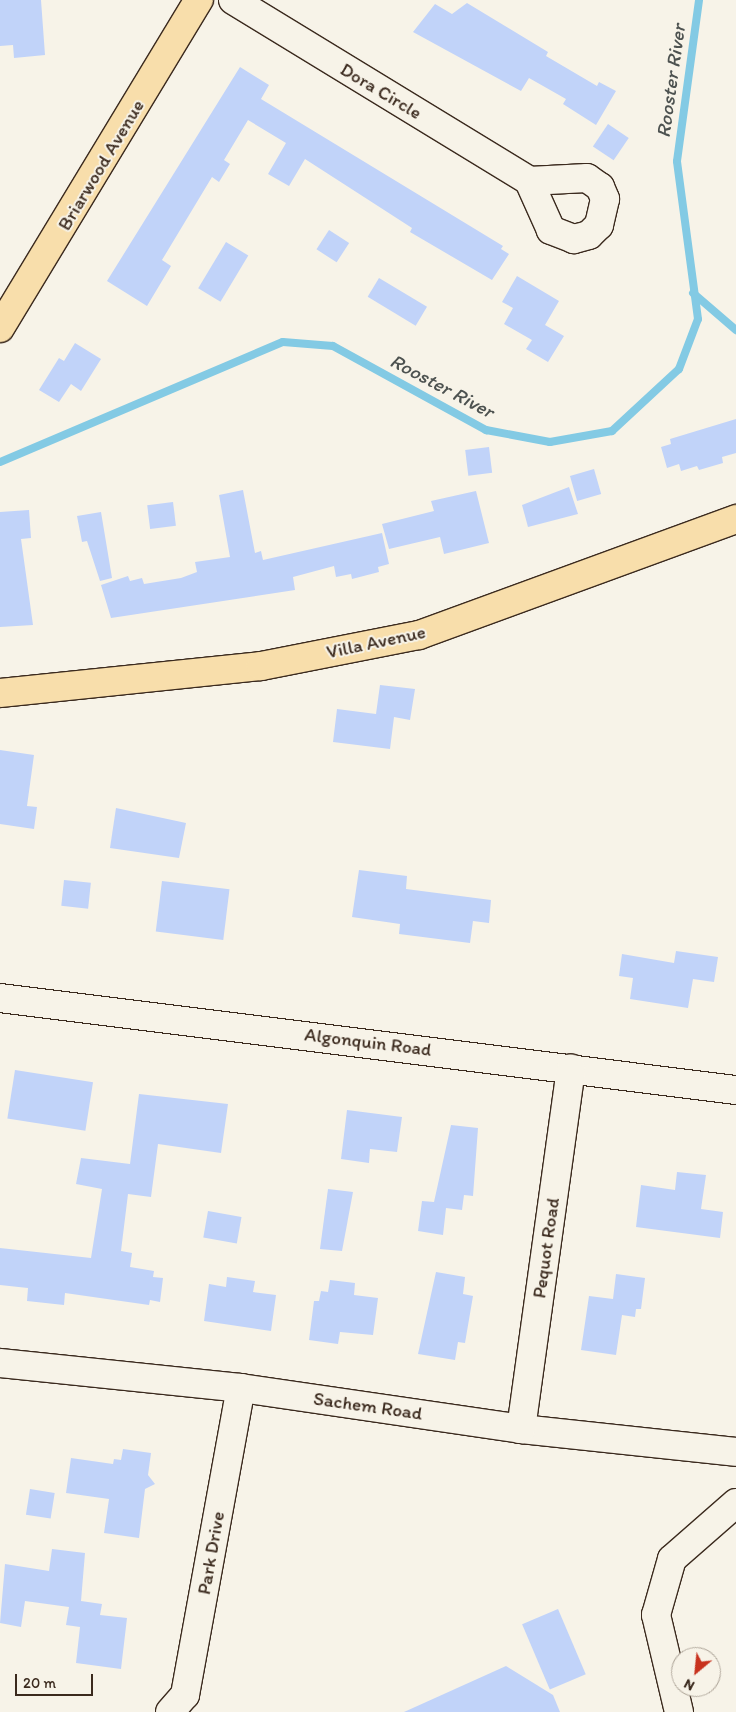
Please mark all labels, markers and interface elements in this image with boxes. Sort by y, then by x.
water label: Rooster River [651,23,691,139]
street label: Dora Circle [336,58,426,124]
street label: Briarwood Avenue [53,96,149,234]
water label: Rooster River [386,349,498,423]
street label: Villa Avenue [325,620,427,664]
street label: Algonquin Road [303,1023,433,1061]
street label: Pequot Road [528,1196,564,1300]
street label: Sachem Road [312,1387,424,1425]
street label: Park Drive [192,1509,230,1597]
north arrow [671,1647,721,1697]
scale bar [18,1664,95,1696]
text: 20 m [23,1674,56,1692]
text: N [681,1675,697,1695]

